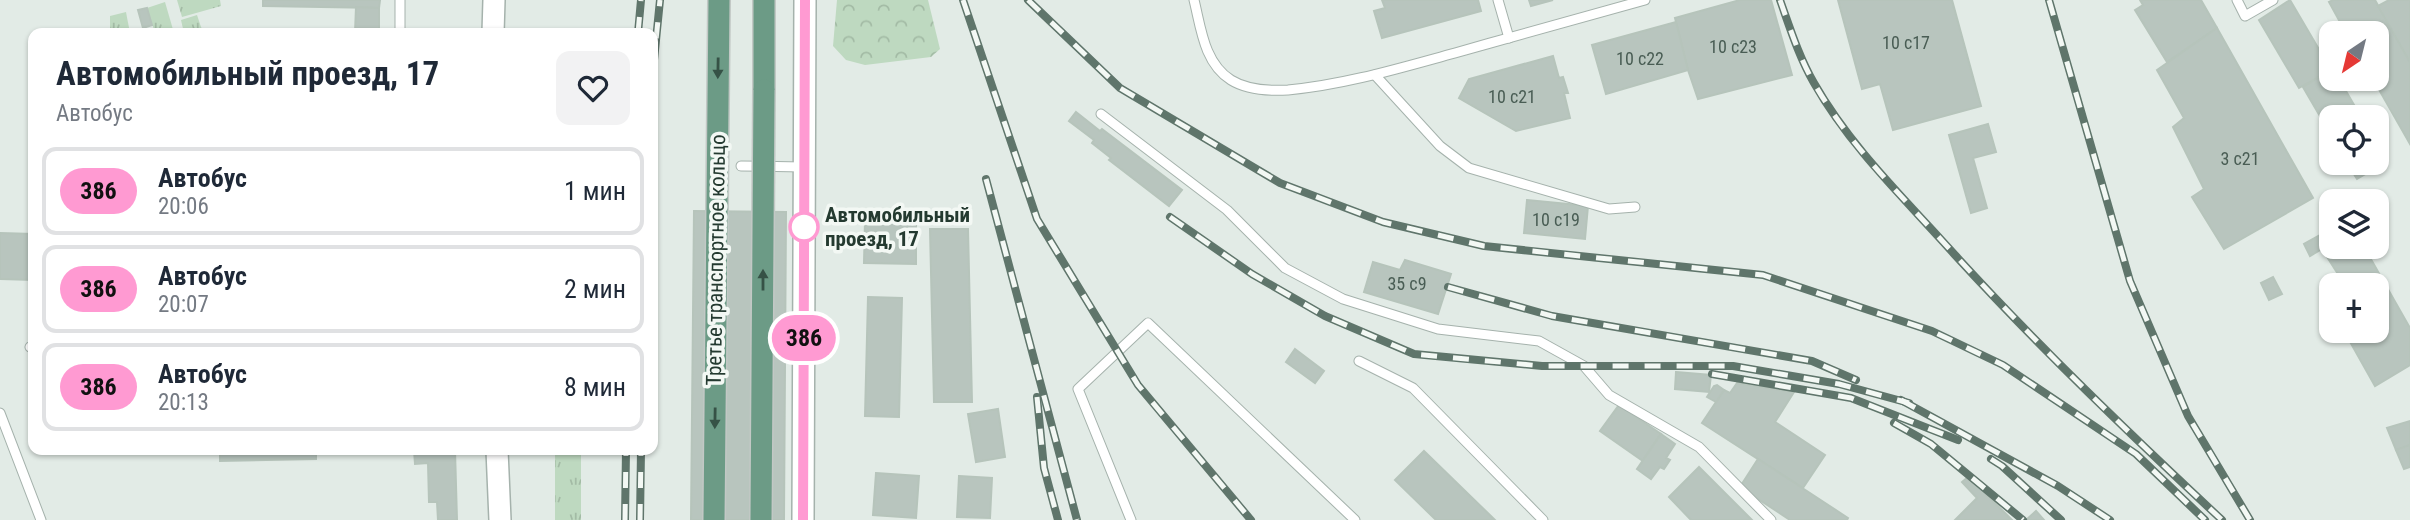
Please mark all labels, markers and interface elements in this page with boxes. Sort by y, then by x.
north arrow [2319,21,2389,91]
map controls [2319,21,2389,343]
house number: 10 с17 [1882,32,1930,53]
house number: 10 с23 [1709,36,1757,57]
house number: 10 с22 [1616,48,1664,69]
button: heart [556,51,630,125]
text: Автомобильный проезд, 17 [56,54,439,93]
one-way arrow [712,57,724,79]
house number: 10 с21 [1488,86,1536,107]
text: Автобус [56,100,133,127]
button: locate [2319,105,2389,175]
street label: Третье транспортное кольцо [702,134,730,386]
house number: 3 с21 [2220,148,2260,169]
text: Автобус [158,163,247,193]
text: 1 мин [564,176,626,206]
text: 386 [80,177,117,205]
button: layers [2319,189,2389,259]
text: 20:06 [158,193,209,220]
place label: Автомобильный проезд, 17 [825,203,970,251]
house number: 10 c19 [1532,209,1580,230]
marker: Автомобильный проезд, 17 [789,212,819,242]
text: Автобус [158,261,247,291]
one-way arrow [757,269,769,291]
house number: 35 с9 [1387,273,1427,294]
button: + [2319,273,2389,343]
text: 2 мин [564,274,626,304]
text: 386 [80,275,117,303]
text: 20:07 [158,291,209,318]
line badge: 386 [764,315,844,361]
text: 386 [786,324,822,352]
text: Автобус [158,359,247,389]
text: 8 мин [564,372,626,402]
text: 386 [80,373,117,401]
text: 20:13 [158,389,209,416]
one-way arrow [709,407,721,429]

